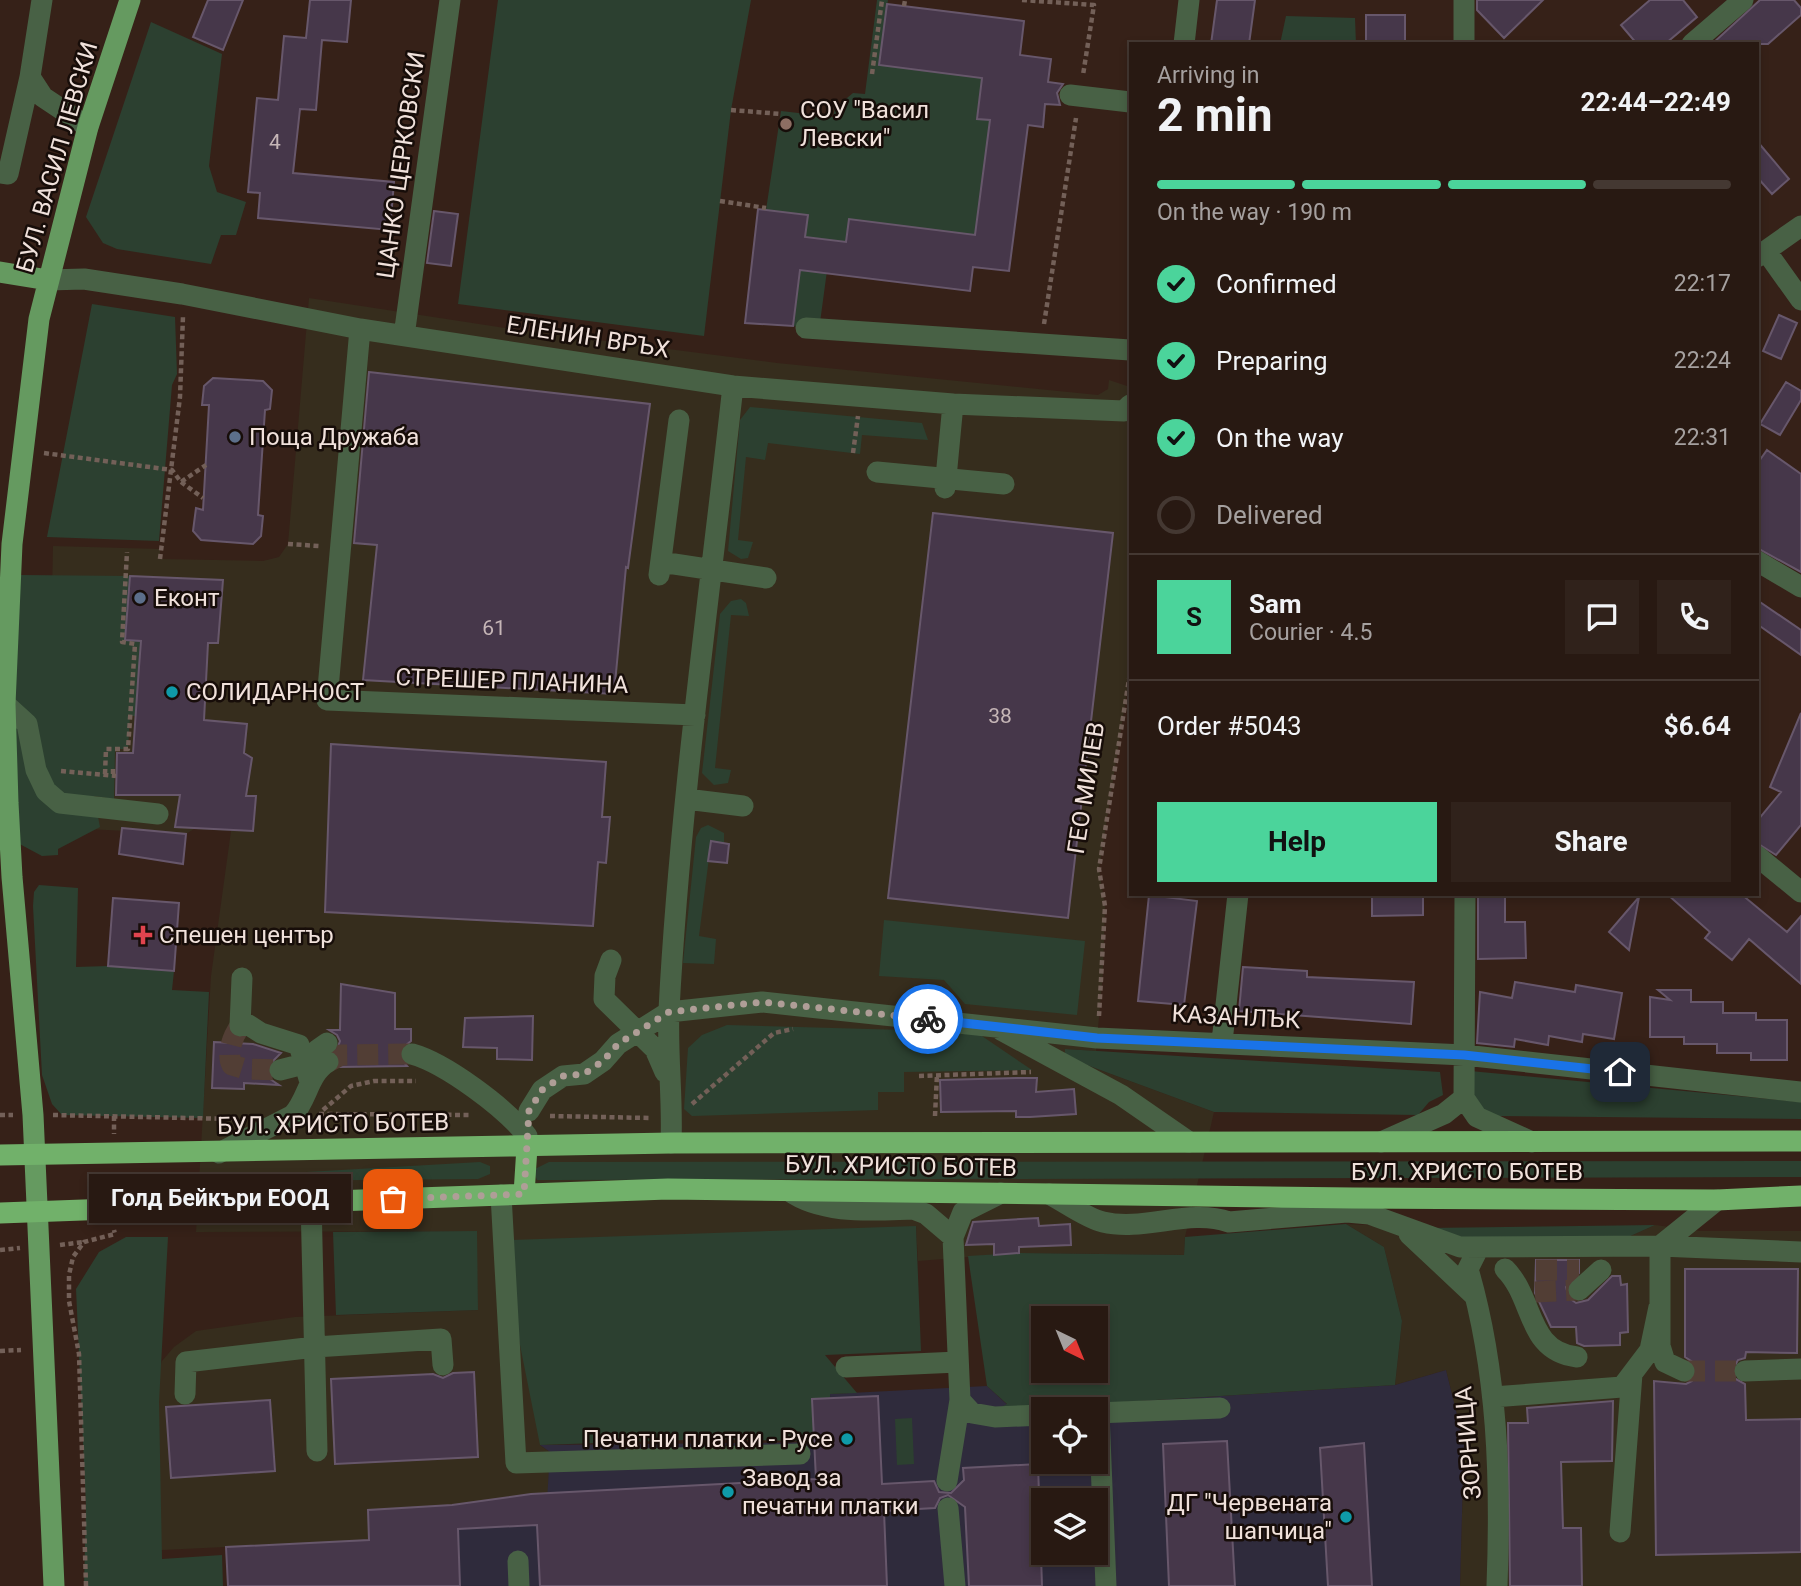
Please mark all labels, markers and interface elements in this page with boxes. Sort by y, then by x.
street label: БУЛ. ВАСИЛ ЛЕВСКИ [11,38,103,276]
street label: ЦАНКО ЦЕРКОВСКИ [371,50,431,280]
text: Arriving in [1157,62,1260,89]
text: 22:44–22:49 [1581,87,1731,117]
text: 2 min [1157,88,1273,142]
place label: СОУ "Васил Левски" [800,96,929,152]
marker: СОУ "Васил Левски" [778,116,794,132]
house number: 4 [269,130,281,154]
text: On the way · 190 m [1157,199,1352,226]
icon: check [1157,265,1195,303]
text: Confirmed [1216,269,1337,299]
text: 22:17 [1674,270,1731,297]
street label: ЕЛЕНИН ВРЪХ [504,310,672,364]
icon: check [1157,342,1195,380]
text: Preparing [1216,346,1328,376]
text: 22:24 [1674,347,1731,374]
icon: check [1157,419,1195,457]
place label: Поща Дружаба [249,423,419,451]
text: On the way [1216,423,1344,453]
text: 22:31 [1674,424,1731,451]
marker: Поща Дружаба [227,429,243,445]
text: Delivered [1216,500,1323,530]
button: chat [1565,580,1639,654]
button: phone [1657,580,1731,654]
place label: Еконт [154,584,220,612]
text: Sam [1249,589,1301,619]
marker: Еконт [132,590,148,606]
text: S [1186,602,1202,632]
house number: 61 [482,616,506,640]
text: Courier · 4.5 [1249,619,1372,646]
street label: СТРЕШЕР ПЛАНИНА [395,663,629,699]
place label: СОЛИДАРНОСТ [186,678,364,706]
marker: СОЛИДАРНОСТ [164,684,180,700]
house number: 38 [988,704,1012,728]
text: Order #5043 [1157,711,1302,741]
text: $6.64 [1664,711,1731,741]
street label: ГЕО МИЛЕВ [1062,720,1110,856]
button: Help [1157,802,1437,882]
button: Share [1451,802,1731,882]
place label: Спешен център [159,921,334,949]
marker: Спешен център [133,925,153,945]
courier [893,984,963,1054]
icon: bike [909,1000,947,1038]
street label: КАЗАНЛЪК [1171,1000,1302,1034]
pin [1590,1042,1650,1102]
icon: home [1601,1053,1639,1091]
street label: БУЛ. ХРИСТО БОТЕВ [217,1108,449,1140]
street label: БУЛ. ХРИСТО БОТЕВ [785,1150,1017,1182]
street label: БУЛ. ХРИСТО БОТЕВ [1351,1158,1583,1186]
pin [363,1169,423,1229]
callout: Голд Бейкъри ЕООД [89,1174,351,1224]
icon: bag [374,1180,412,1218]
text: Голд Бейкъри ЕООД [111,1185,329,1212]
north arrow [1031,1306,1108,1382]
map controls [1031,1306,1108,1565]
street label: ЗОРНИЦА [1449,1385,1487,1501]
button: locate [1031,1397,1108,1474]
place label: Печатни платки - Русе [583,1425,833,1453]
marker: Печатни платки - Русе [839,1431,855,1447]
place label: Завод за печатни платки [742,1464,919,1520]
marker: Завод за печатни платки [720,1484,736,1500]
button: layers [1031,1488,1108,1565]
place label: ДГ "Червената шапчица" [1167,1489,1332,1545]
marker: ДГ "Червената шапчица" [1338,1509,1354,1525]

